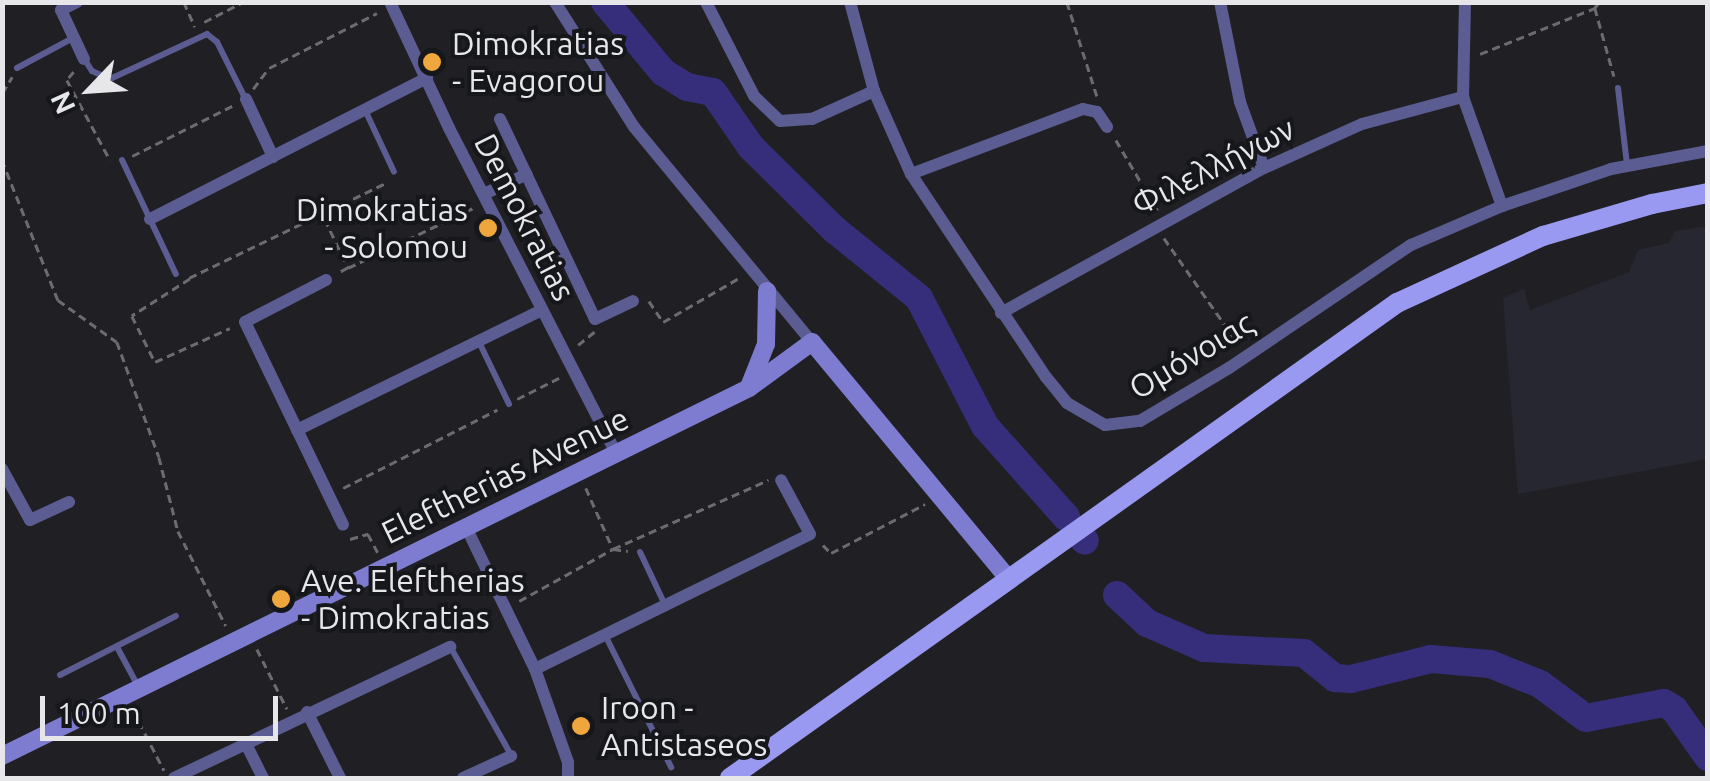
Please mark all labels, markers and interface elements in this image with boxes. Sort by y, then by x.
place label: Dimokratias - Evagorou [452,25,624,100]
north arrow [40,40,140,140]
marker: Dimokratias - Evagorou [421,51,443,73]
text: N [44,87,81,119]
street label: Φιλελλήνων [1125,109,1301,223]
street label: Demokratias [467,127,583,307]
place label: Dimokratias - Solomou [296,191,468,266]
marker: Dimokratias - Solomou [477,217,499,239]
street label: Ομόνοιας [1122,303,1260,407]
street label: Eleftherias Avenue [375,399,635,551]
place label: Ave. Eleftherias - Dimokratias [301,562,525,637]
marker: Ave. Eleftherias - Dimokratias [270,588,292,610]
scale bar [45,676,282,738]
place label: Iroon - Antistaseos [601,689,767,764]
text: 100 m [57,696,141,730]
marker: Iroon - Antistaseos [570,715,592,737]

